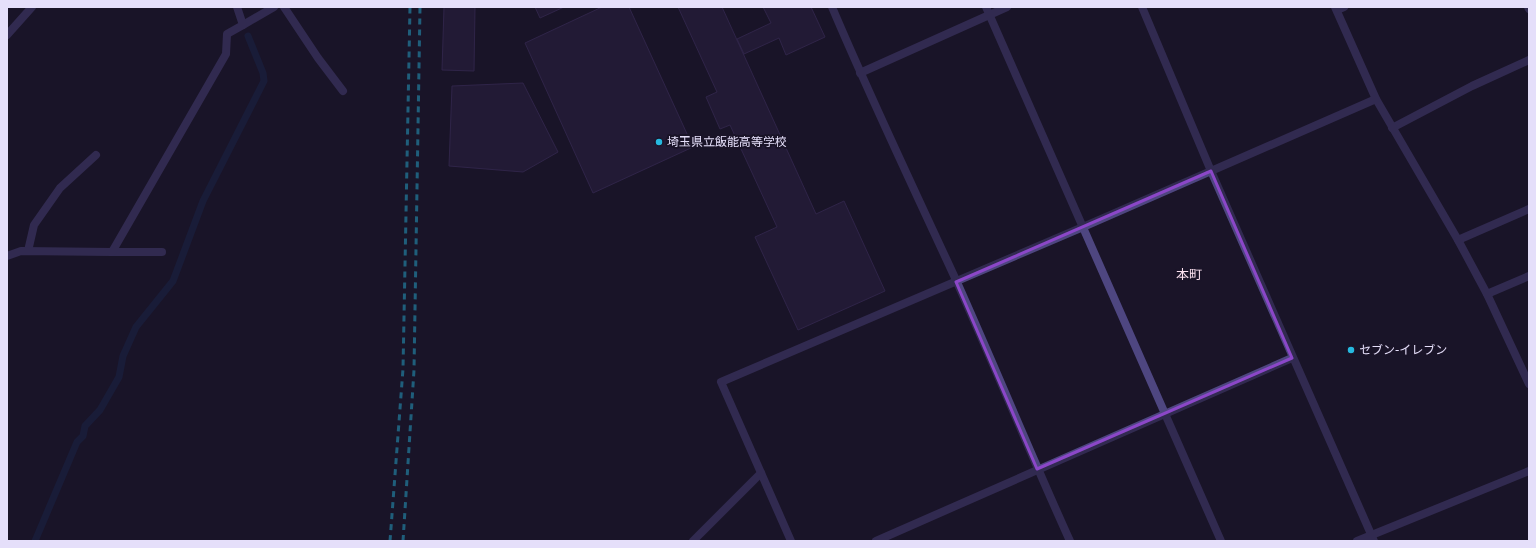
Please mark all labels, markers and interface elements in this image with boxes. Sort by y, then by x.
place label: 埼玉県立飯能高等学校 [667,135,787,149]
marker: 埼玉県立飯能高等学校 [654,137,664,147]
district label: 本町 [1176,267,1202,282]
place label: セブン-イレブン [1359,343,1447,357]
marker: セブン-イレブン [1346,345,1356,355]

